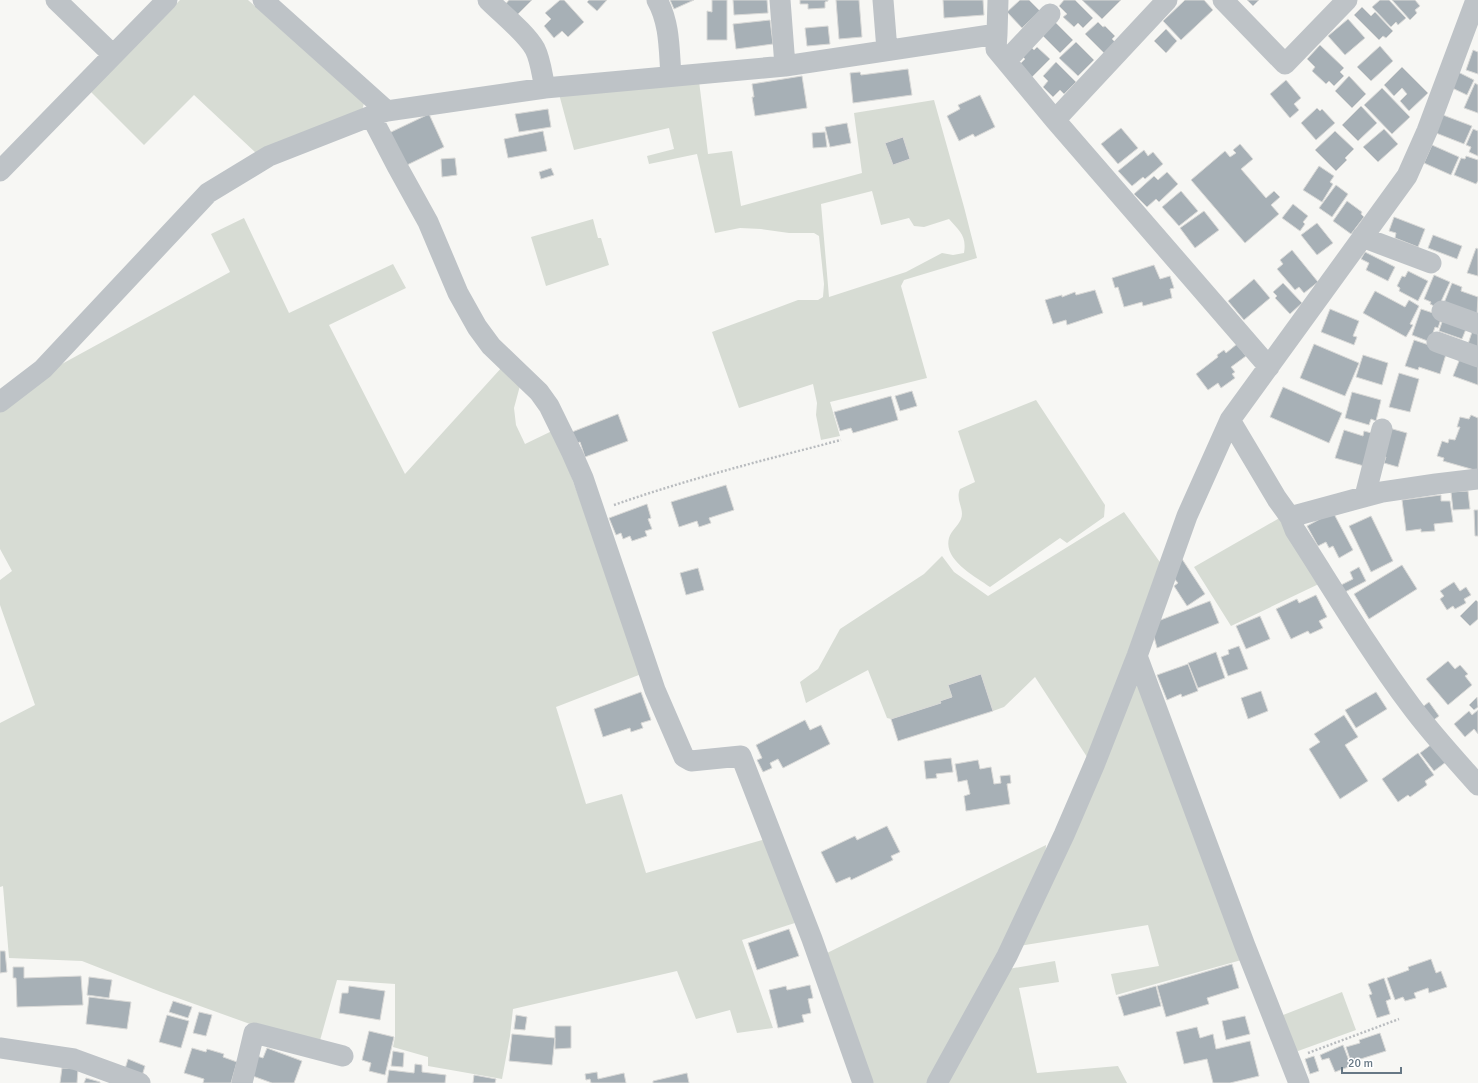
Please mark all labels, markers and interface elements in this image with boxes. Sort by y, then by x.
scale bar [1342,1049,1401,1075]
text: 20 m [1348,1056,1373,1071]

